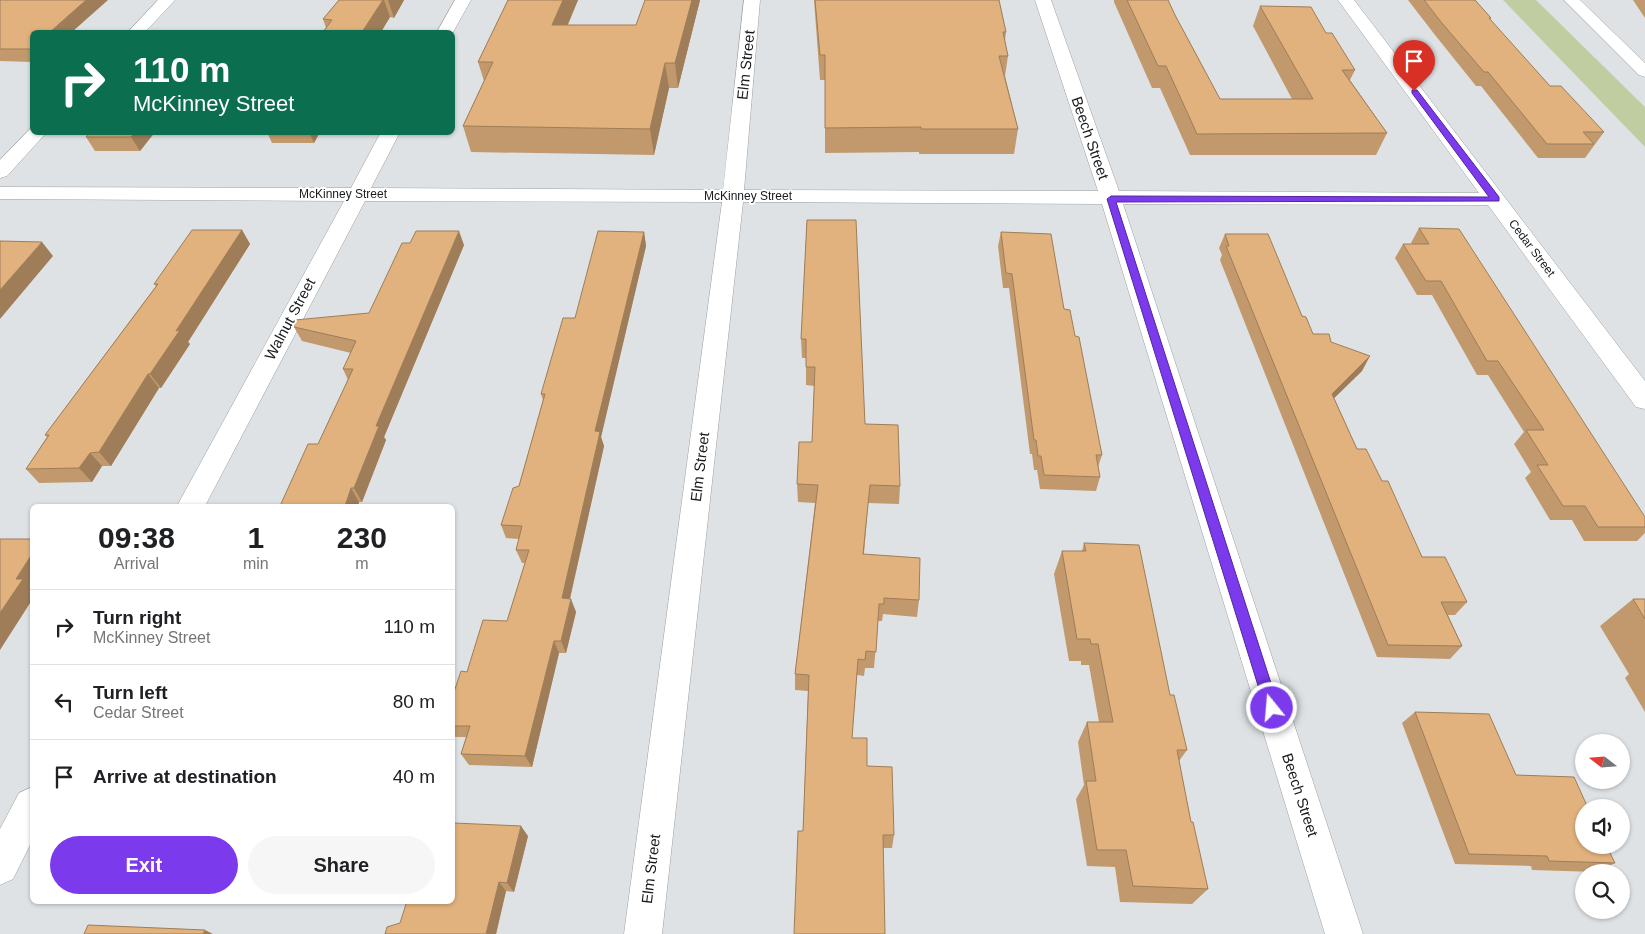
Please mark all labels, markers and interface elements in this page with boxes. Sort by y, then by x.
street label: Elm Street [733,28,758,101]
pin [1393,40,1435,91]
icon: arrive [1400,47,1428,75]
icon: right [50,50,115,115]
text: 110 m [133,50,230,89]
text: McKinney Street [133,91,294,116]
street label: Beech Street [1068,94,1113,182]
street label: McKinney Street [299,187,388,201]
street label: McKinney Street [704,189,793,203]
street label: Cedar Street [1506,217,1558,280]
street label: Walnut Street [261,274,319,363]
street label: Elm Street [687,430,712,503]
text: 09:38 [98,521,175,554]
text: 1 [247,521,264,554]
text: 230 [337,521,387,554]
text: Arrival [114,555,159,572]
text: min [243,555,269,572]
text: m [355,555,368,572]
text: Turn right [93,607,181,628]
icon: right [50,613,78,641]
text: 110 m [384,616,435,637]
text: McKinney Street [93,629,210,646]
position arrow [1245,681,1297,733]
text: Turn left [93,682,168,703]
icon: left [50,688,78,716]
text: 80 m [393,691,435,712]
text: Cedar Street [93,704,184,721]
north arrow [1575,734,1630,789]
map controls [1575,734,1630,919]
street label: Beech Street [1279,751,1322,840]
icon: arrive [50,763,78,791]
text: Arrive at destination [93,766,277,787]
text: 40 m [393,766,435,787]
button: sound [1575,799,1630,854]
street label: Elm Street [638,832,663,905]
button: Exit [50,836,238,894]
button: Share [248,836,435,894]
button: search [1575,864,1630,919]

